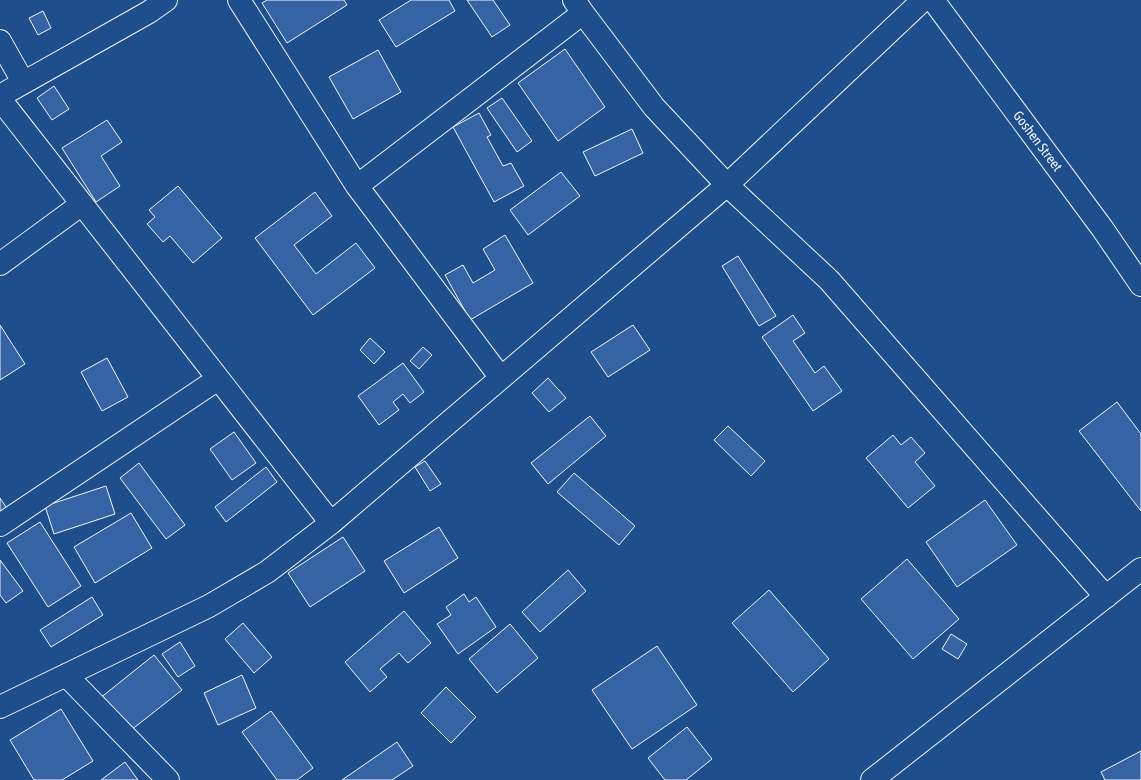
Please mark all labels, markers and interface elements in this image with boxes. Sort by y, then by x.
street label: Goshen Street [1010,108,1066,174]

